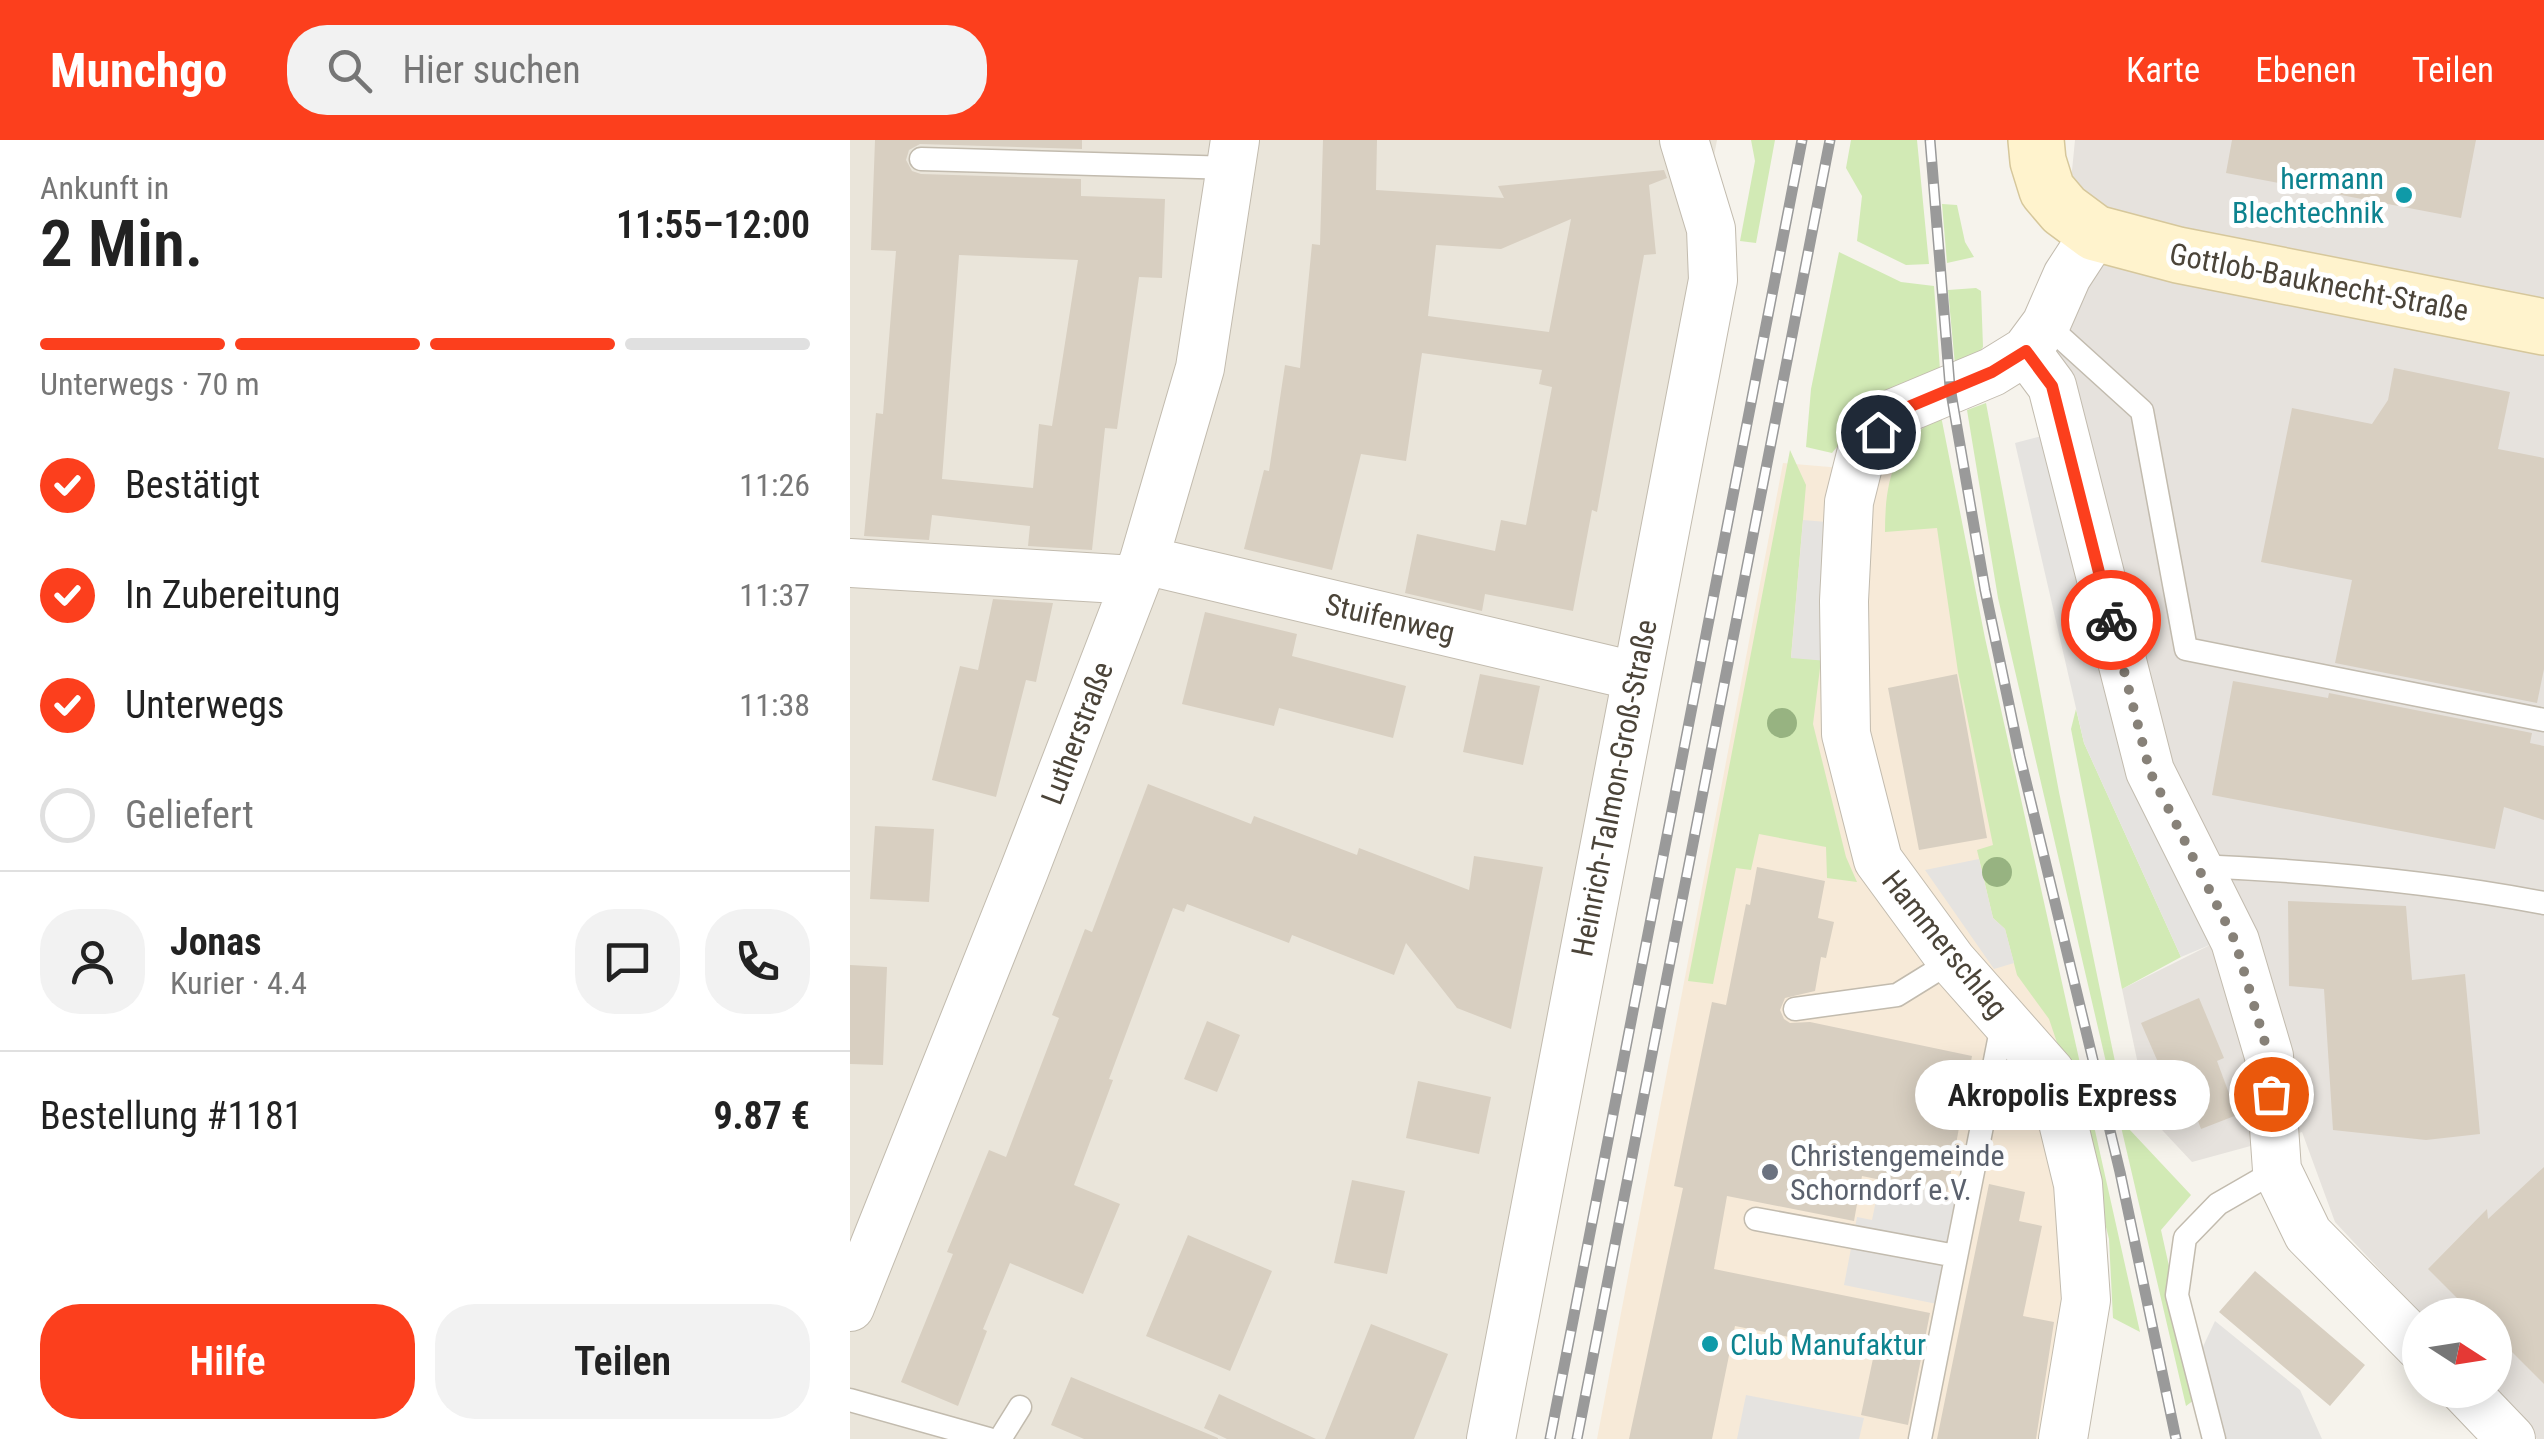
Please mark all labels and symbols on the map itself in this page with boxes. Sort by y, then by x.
place label: hermann Blechtechnik [2232,161,2384,230]
marker: hermann Blechtechnik [2393,184,2415,206]
street label: Gottlob-Bauknecht-Straße [2167,236,2471,328]
pin [1836,390,1921,475]
courier [2061,570,2161,670]
street label: Stuifenweg [1322,586,1458,650]
street label: Heinrich-Talmon-Groß-Straße [1564,617,1664,959]
street label: Lutherstraße [1034,657,1120,809]
street label: Hammerschlag [1875,863,2015,1025]
pin [2229,1052,2314,1137]
callout: Akropolis Express [1916,1059,2211,1129]
place label: Christengemeinde Schorndorf e.V. [1790,1138,2005,1207]
marker: Christengemeinde Schorndorf e.V. [1759,1161,1781,1183]
north arrow [2402,1298,2512,1408]
place label: Club Manufaktur [1730,1327,1926,1362]
marker: Club Manufaktur [1699,1333,1721,1355]

